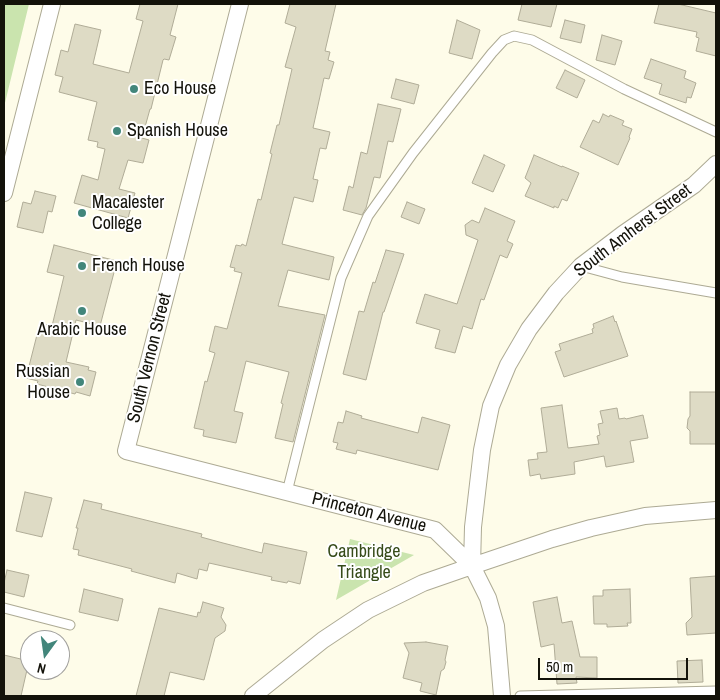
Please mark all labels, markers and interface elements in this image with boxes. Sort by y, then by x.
place label: Eco House [144,78,216,100]
marker: Eco House [128,83,140,95]
place label: Spanish House [127,120,228,142]
marker: Spanish House [111,125,123,137]
street label: South Amherst Street [570,180,696,282]
place label: Macalester College [92,192,164,234]
marker: Macalester College [76,207,88,219]
place label: French House [92,255,185,277]
marker: French House [76,260,88,272]
street label: South Vernon Street [123,291,177,425]
marker: Arabic House [76,305,88,317]
place label: Arabic House [37,319,127,341]
place label: Russian House [16,361,70,404]
marker: Russian House [74,376,86,388]
street label: Princeton Avenue [310,488,428,538]
park label: Cambridge Triangle [327,541,401,584]
north arrow [20,630,70,680]
scale bar [540,648,690,680]
text: 50 m [546,656,573,677]
text: N [35,659,48,678]

